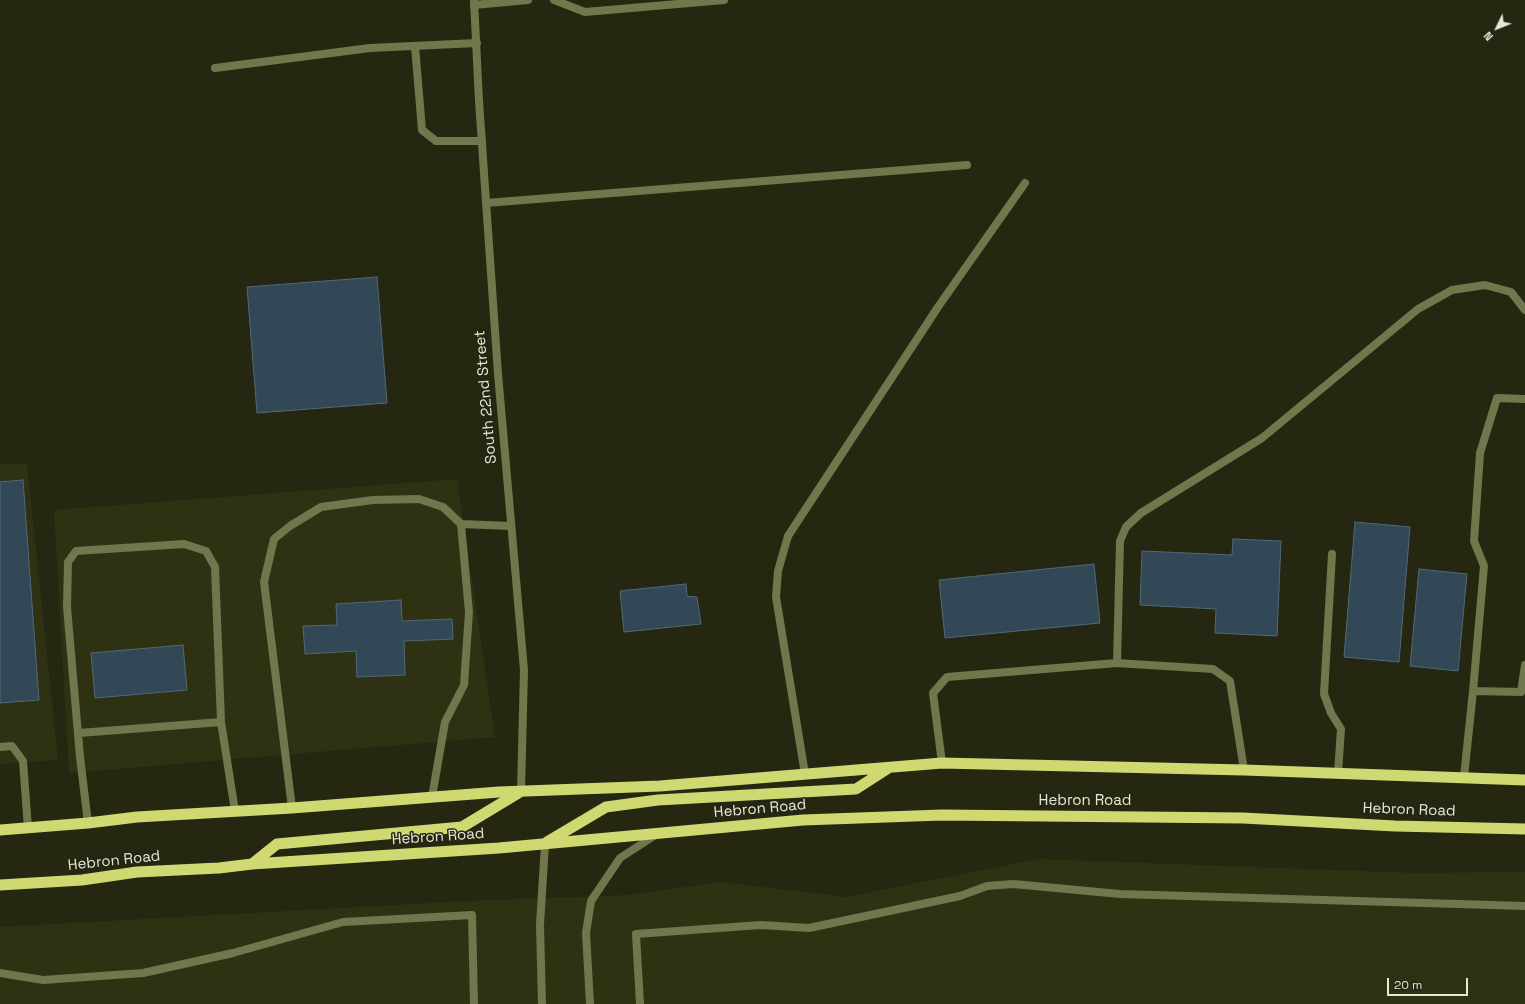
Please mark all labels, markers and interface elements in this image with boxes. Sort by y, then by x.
north arrow [1477,8,1517,48]
text: N [1481,29,1496,44]
street label: South 22nd Street [471,329,501,465]
street label: Hebron Road [1039,792,1131,810]
street label: Hebron Road [713,796,807,822]
street label: Hebron Road [1362,799,1456,821]
street label: Hebron Road [391,825,485,849]
street label: Hebron Road [67,847,161,875]
scale bar [1389,970,1470,996]
text: 20 m [1394,977,1422,993]

